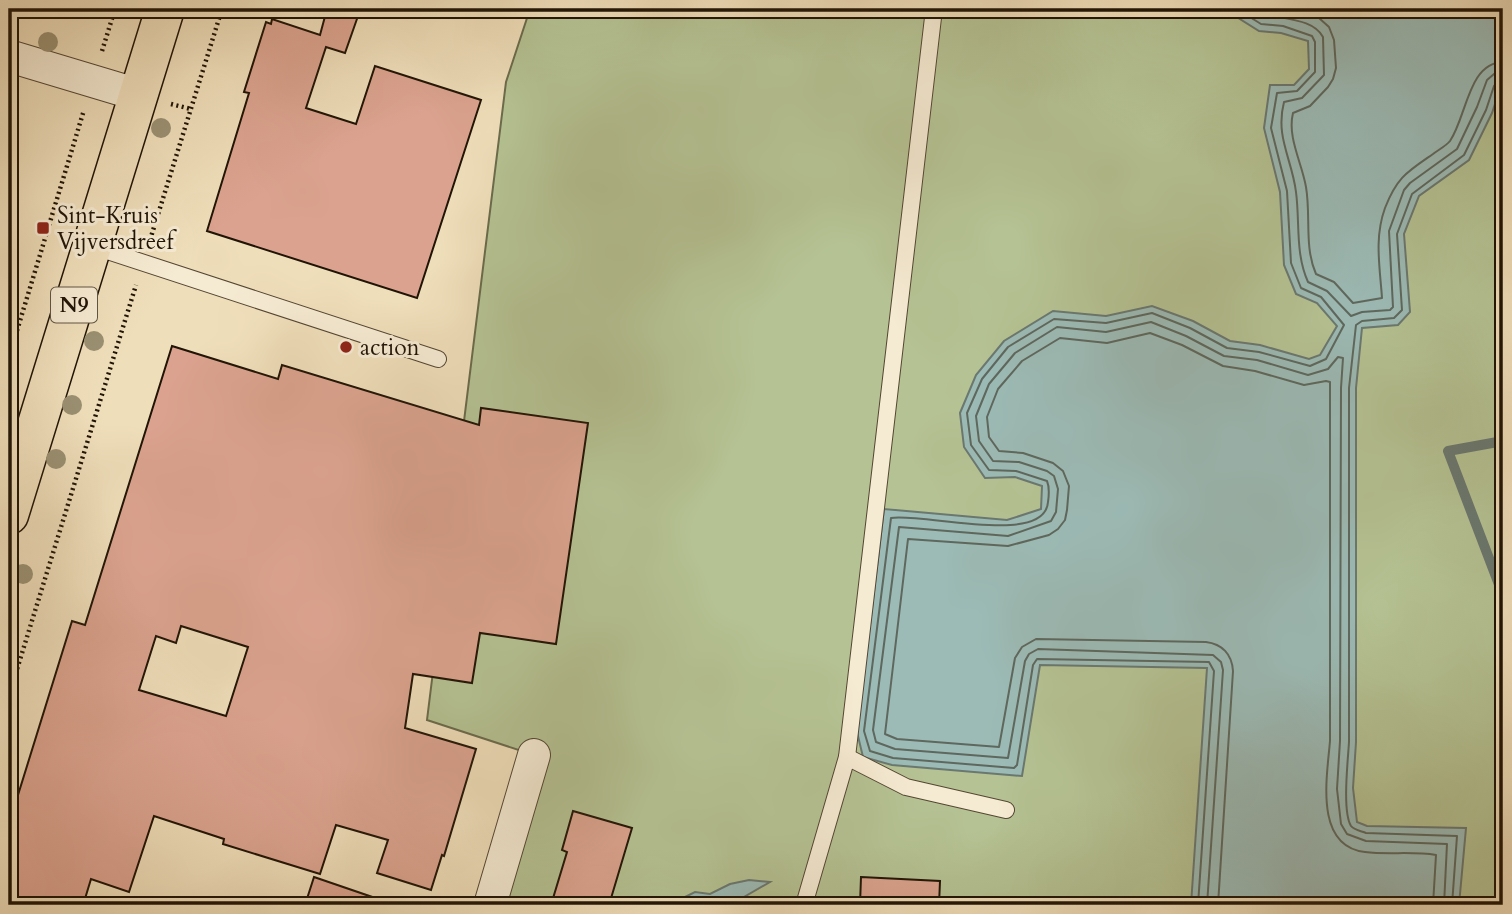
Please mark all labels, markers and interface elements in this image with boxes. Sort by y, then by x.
place label: Sint-Kruis Vijversdreef [57,200,178,257]
marker: Sint-Kruis Vijversdreef [35,220,51,236]
road number: N9 [51,288,97,322]
place label: action [360,332,420,363]
marker: action [338,339,354,355]

